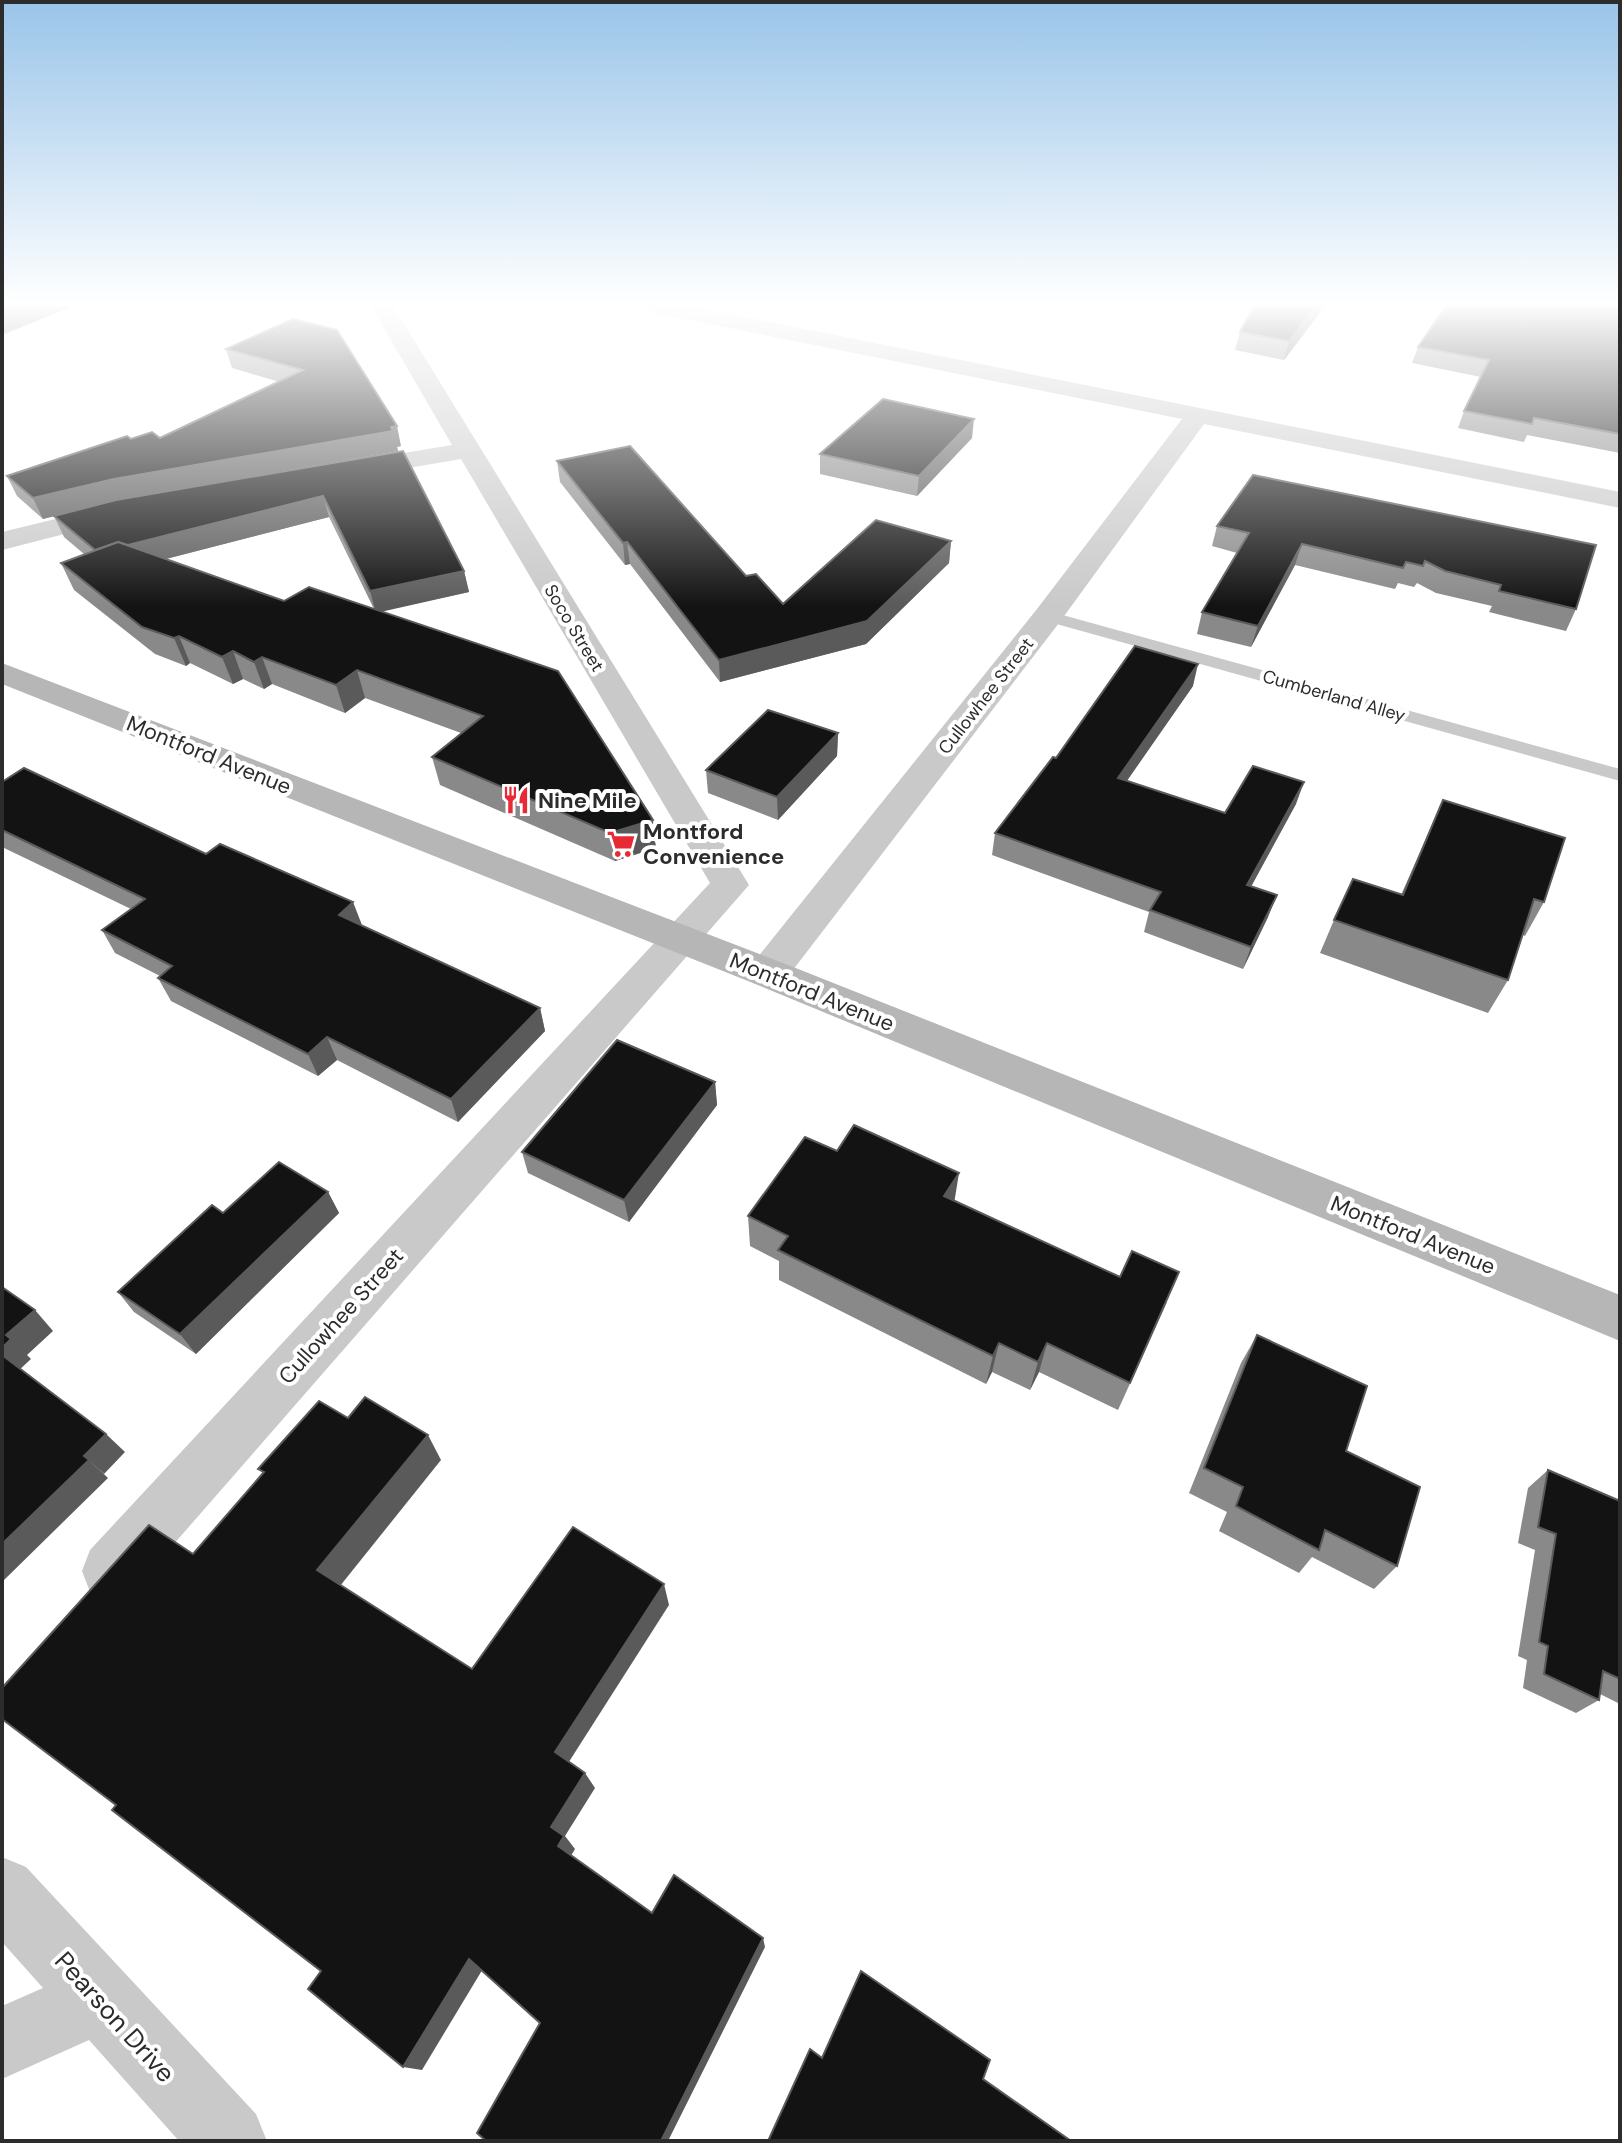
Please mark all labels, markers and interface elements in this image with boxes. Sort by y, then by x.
street label: Soco Street [539,580,609,676]
street label: Cullowhee Street [933,633,1039,759]
street label: Cumberland Alley [1260,664,1408,728]
street label: Montford Avenue [122,709,296,801]
restaurant icon: Nine Mile [501,785,531,815]
place label: Nine Mile [538,786,637,815]
place label: Montford Convenience [643,817,784,871]
supermarket icon: Montford Convenience [606,829,636,859]
street label: Montford Avenue [725,946,899,1038]
street label: Montford Avenue [1326,1189,1500,1281]
street label: Cullowhee Street [272,1242,410,1390]
street label: Pearson Drive [47,1944,183,2090]

